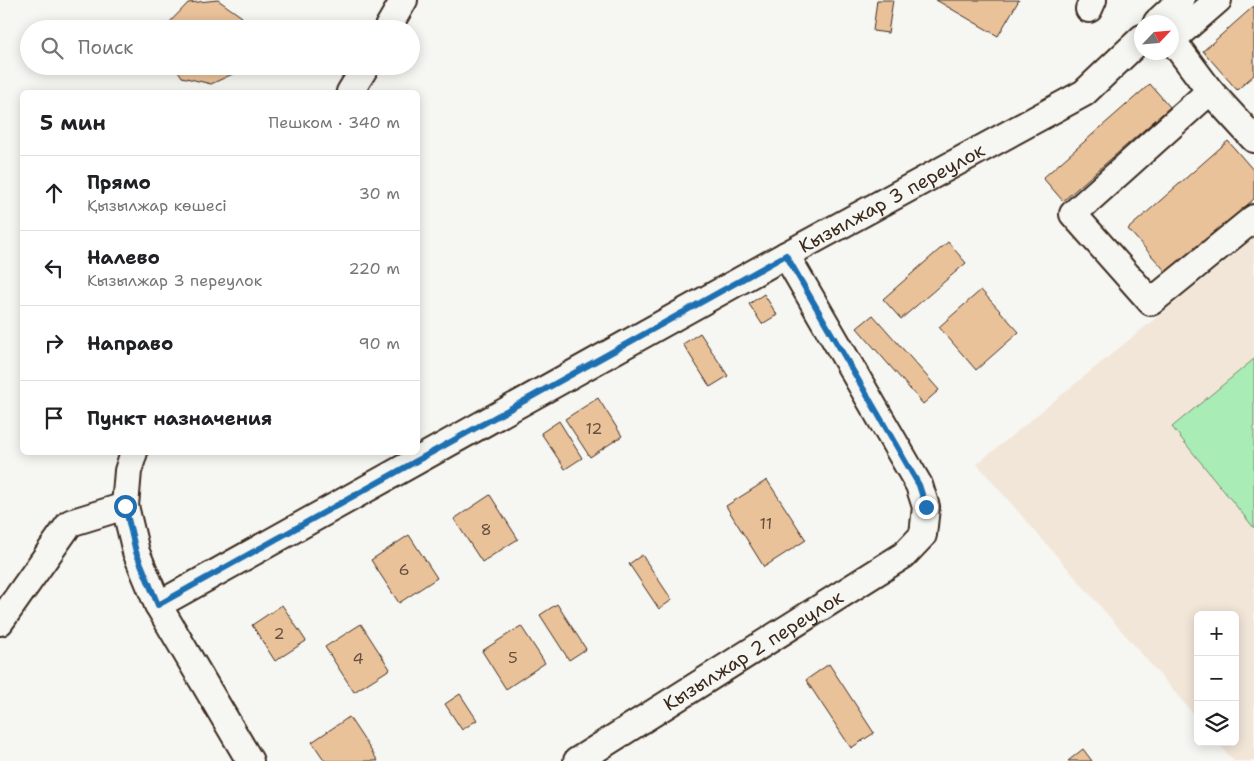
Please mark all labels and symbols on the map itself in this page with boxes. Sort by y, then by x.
north arrow [1134,15,1179,60]
street label: Кызылжар 3 переулок [794,137,989,258]
house number: 12 [585,418,603,439]
route start [114,495,137,518]
route end [915,496,938,519]
house number: 11 [760,513,772,534]
house number: 8 [480,519,492,540]
house number: 6 [398,559,410,580]
street label: Кызылжар 2 переулок [658,584,848,716]
house number: 2 [273,623,285,644]
house number: 5 [508,647,518,668]
house number: 4 [352,648,364,669]

